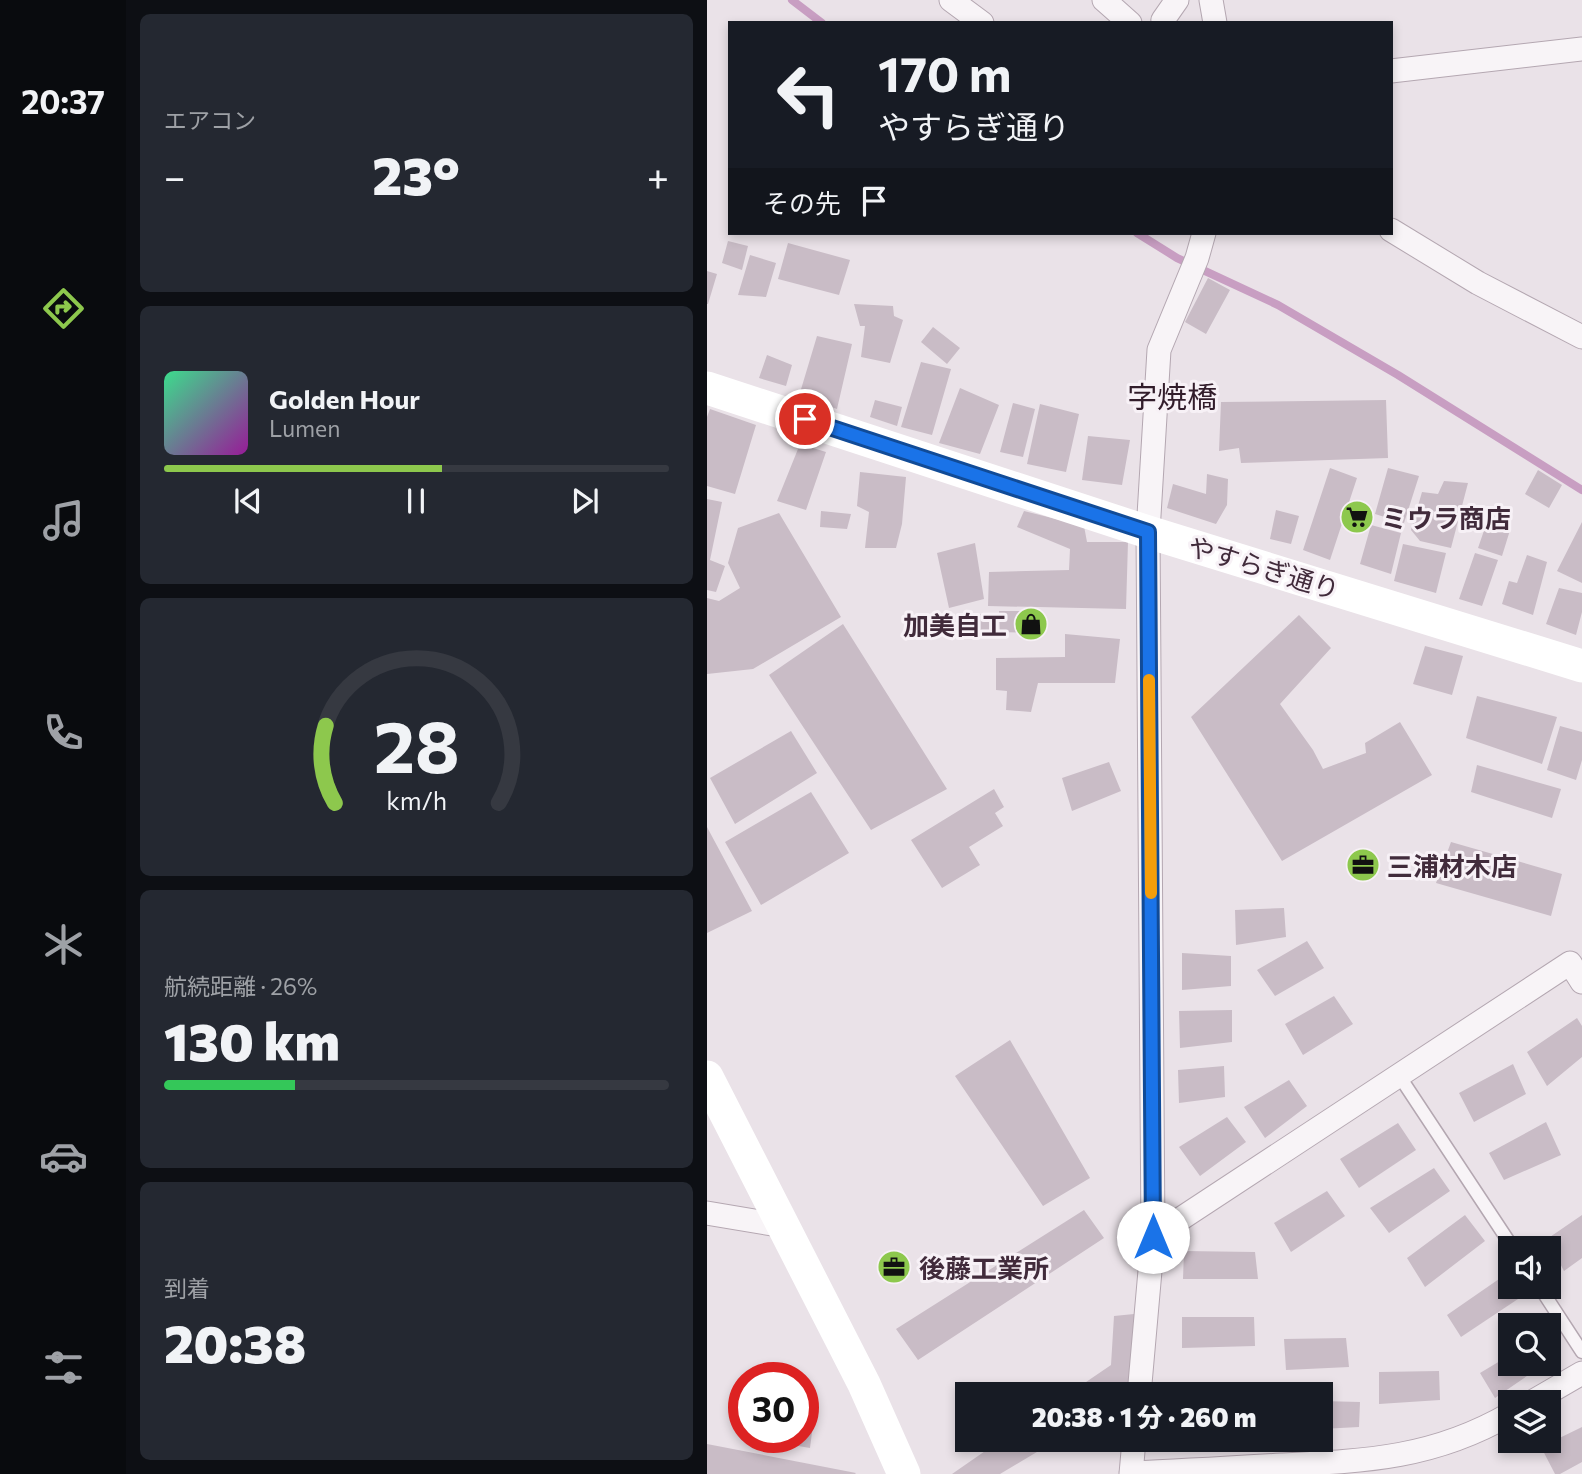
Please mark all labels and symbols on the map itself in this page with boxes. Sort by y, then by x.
district label: 字焼橋 [1127,377,1217,414]
pin [775,389,835,449]
supermarket icon: ミウラ商店 [1338,498,1376,536]
place label: ミウラ商店 [1381,502,1511,533]
street label: やすらぎ通り [1185,529,1343,605]
shop icon: 加美自工 [1012,605,1050,643]
place label: 加美自工 [903,609,1007,640]
office icon: 三浦材木店 [1344,846,1382,884]
place label: 三浦材木店 [1387,850,1517,881]
position arrow [1116,1200,1190,1274]
office icon: 後藤工業所 [875,1248,913,1286]
place label: 後藤工業所 [919,1252,1049,1283]
speed limit sign: 30 [728,1362,819,1453]

